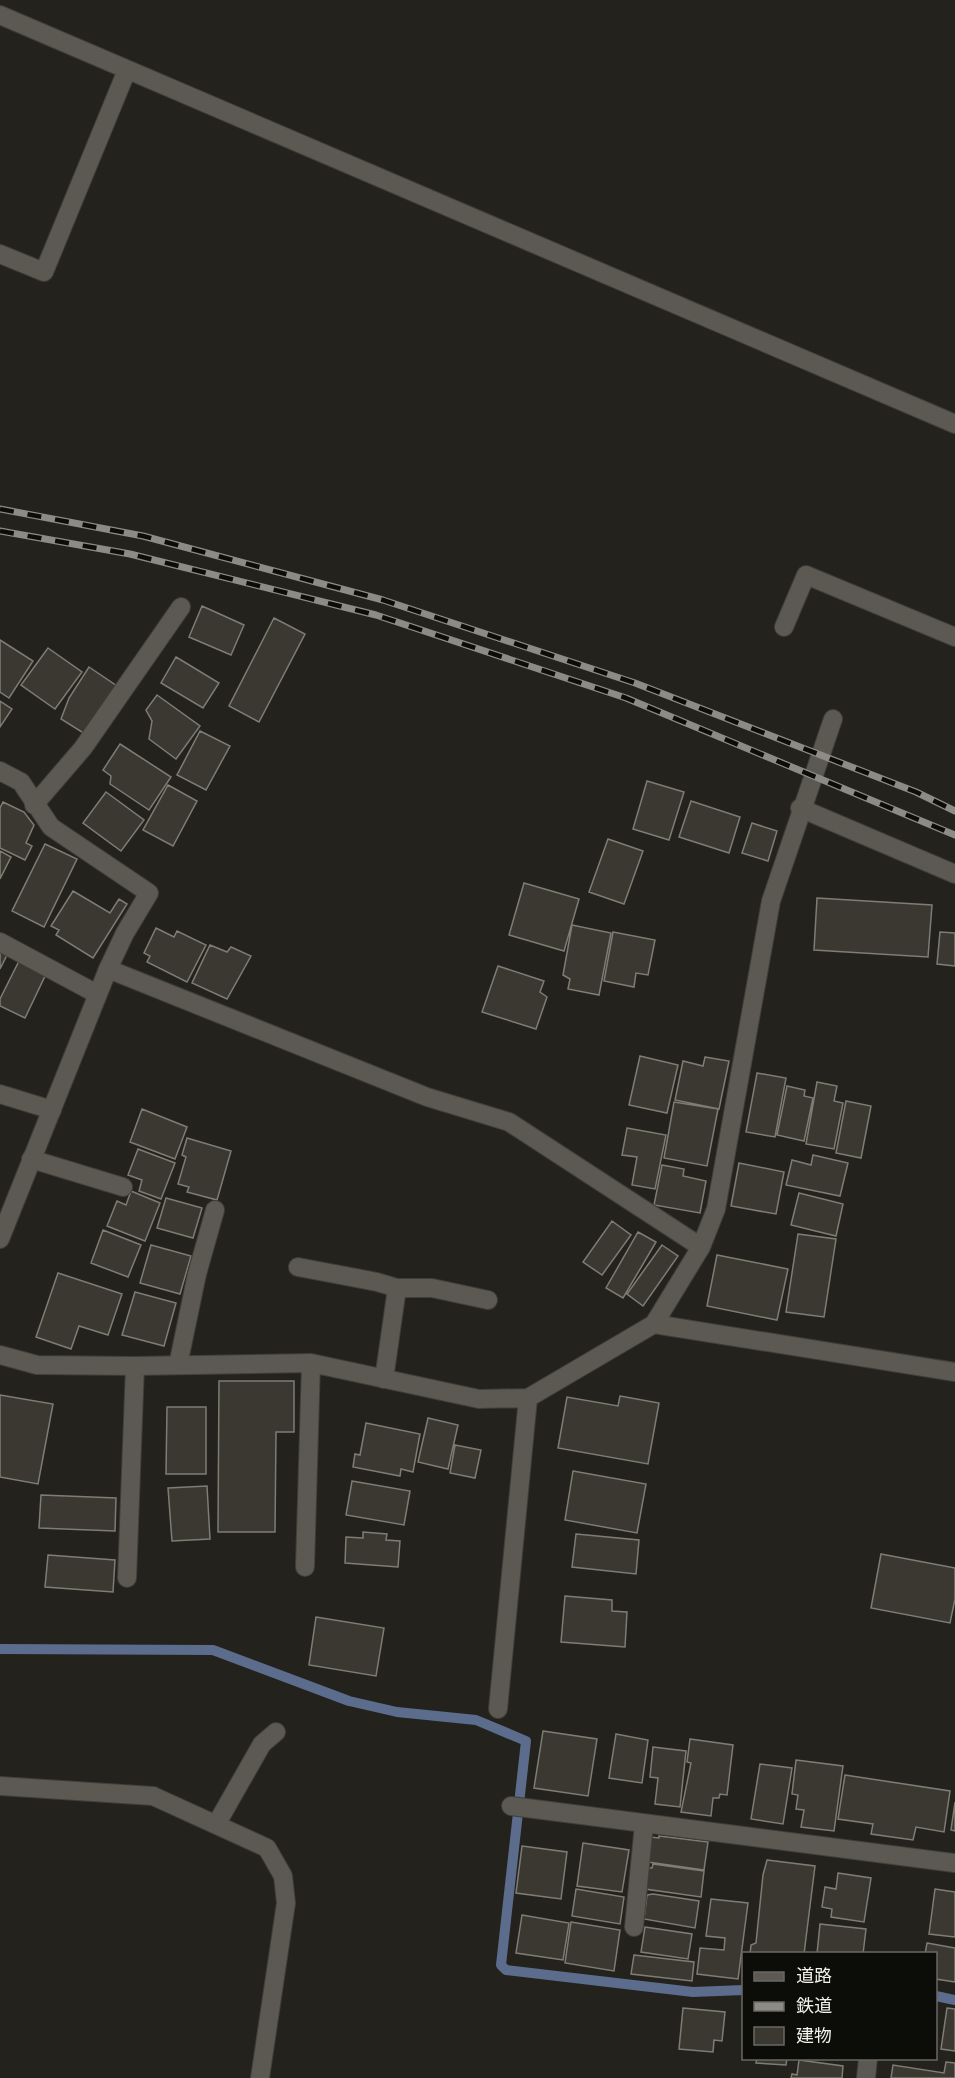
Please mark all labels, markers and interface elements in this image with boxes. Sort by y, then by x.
legend [742,1952,937,2060]
text: 道路 [796,1964,832,1987]
text: 鉄道 [796,1994,832,2017]
text: 建物 [796,2024,832,2047]

